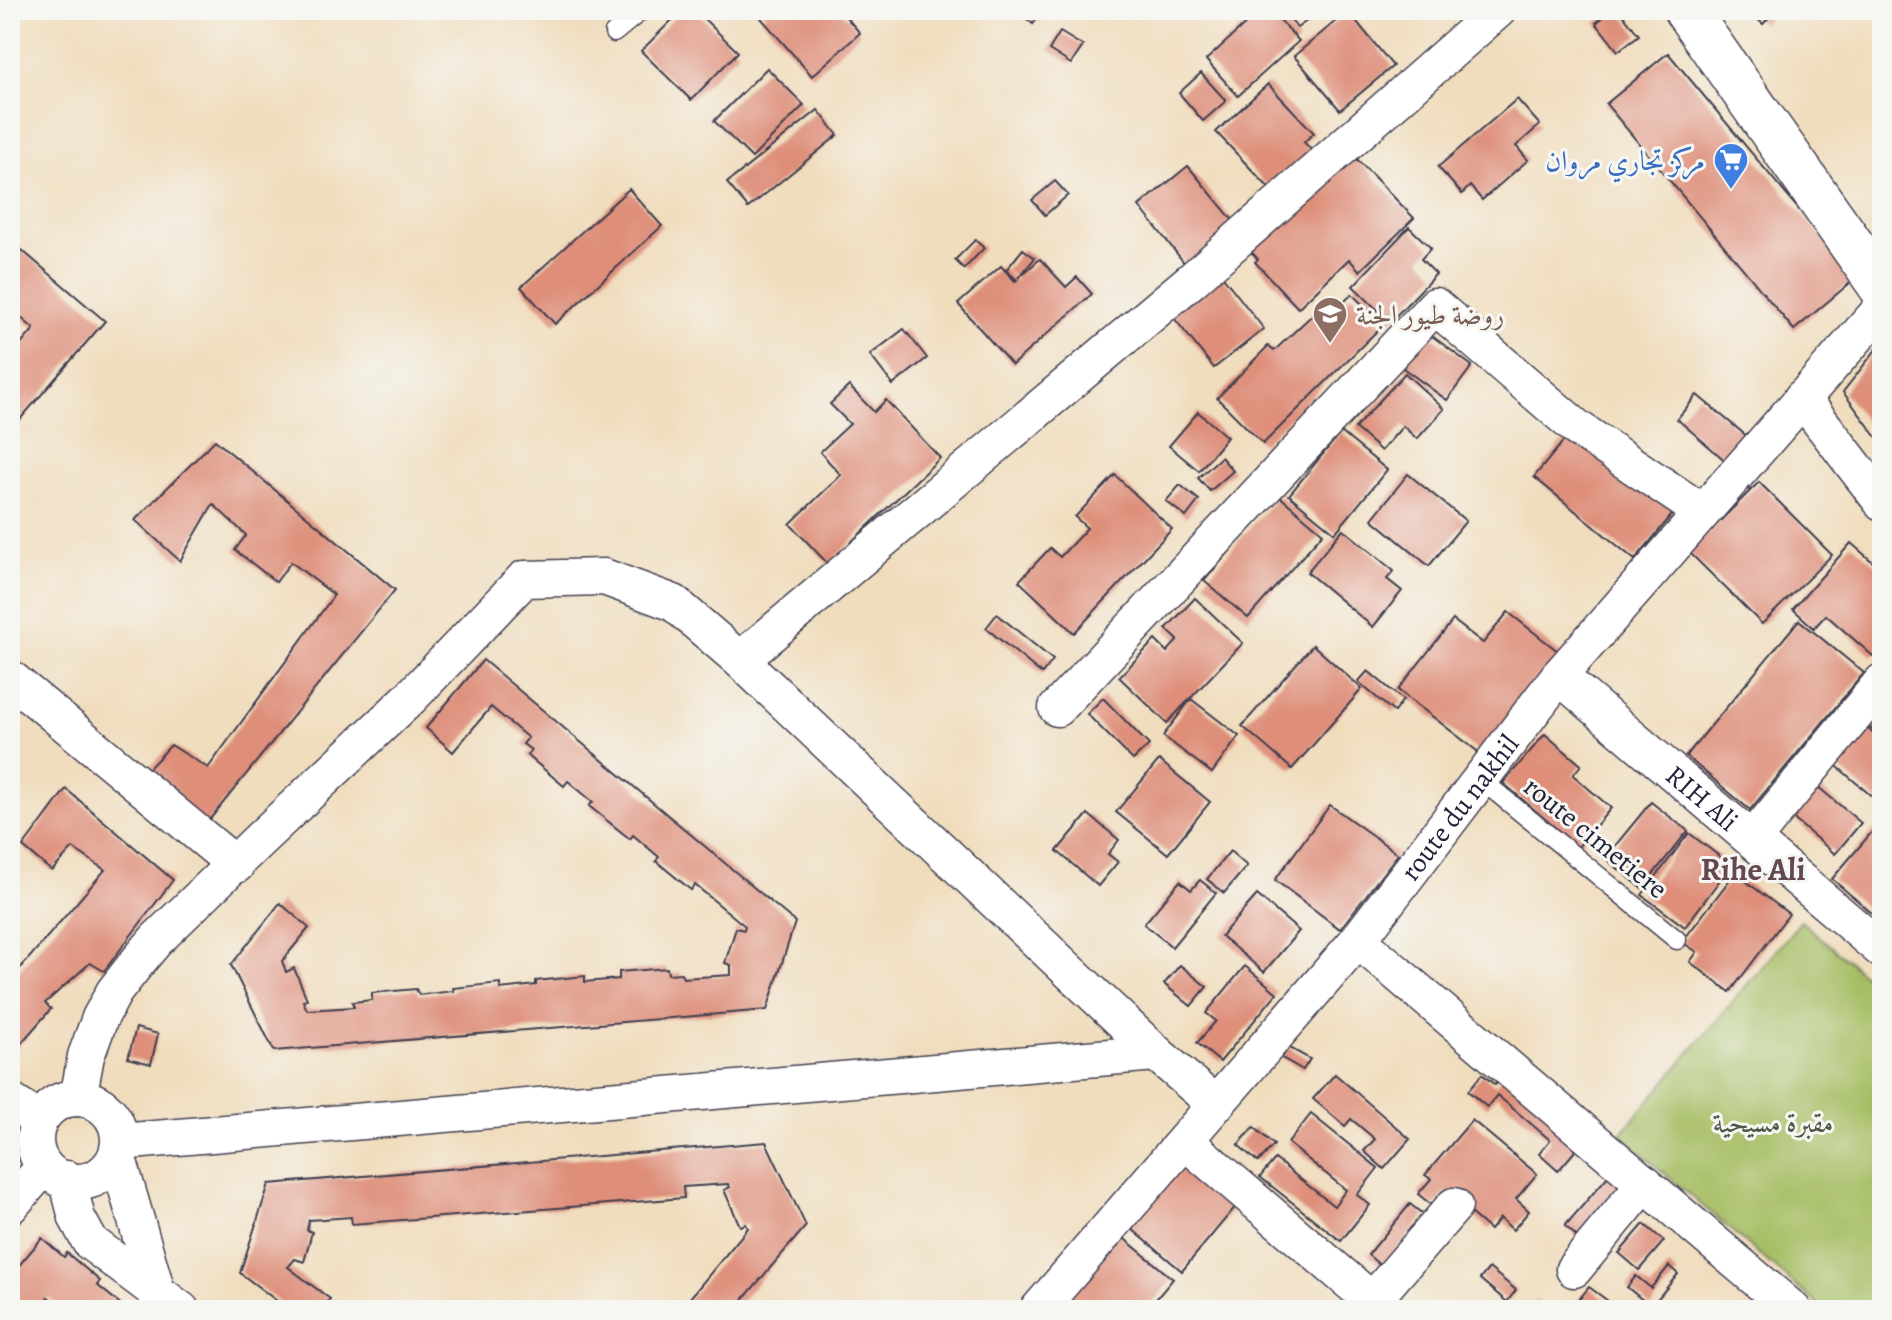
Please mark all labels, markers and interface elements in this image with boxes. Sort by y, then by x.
supermarket icon: مركز تجاري مروان [1712,141,1750,191]
place label: مركز تجاري مروان [1545,142,1705,183]
school or university icon: روضة طيور الجنة [1311,295,1349,345]
place label: روضة طيور الجنة [1356,296,1504,334]
street label: route du nakhil [1392,727,1528,889]
street label: RIH Ali [1657,757,1746,840]
street label: route cimetiere [1515,768,1675,908]
district label: Rihe Ali [1701,847,1805,891]
park label: مقبرة مسيحية [1713,1104,1833,1142]

